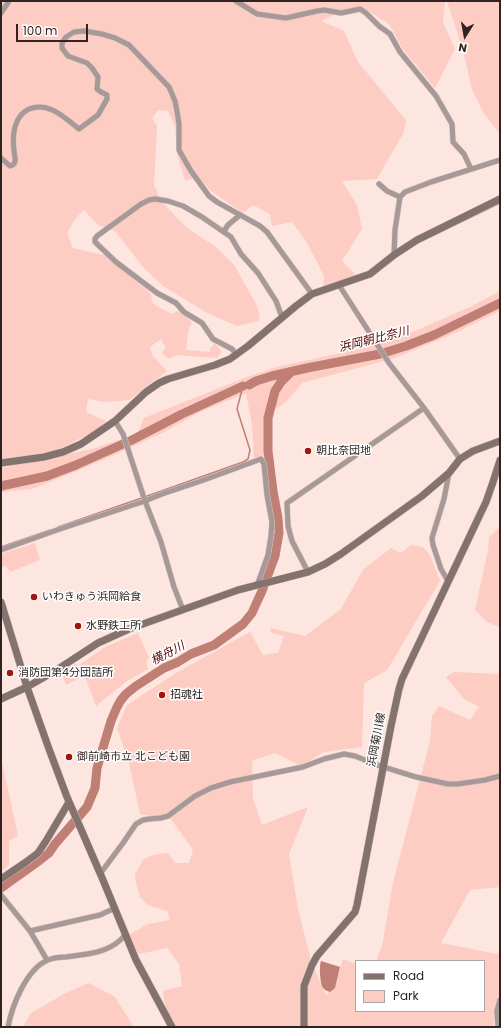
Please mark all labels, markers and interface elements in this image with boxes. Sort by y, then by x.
scale bar [18,16,90,42]
north arrow [445,16,485,56]
text: 100 m [23,22,57,39]
text: N [457,39,468,56]
water label: 浜岡朝比奈川 [337,324,411,356]
place label: 朝比奈団地 [316,444,371,458]
marker: 朝比奈団地 [303,446,313,456]
place label: いわきゅう浜岡給食 [42,590,141,604]
marker: いわきゅう浜岡給食 [29,592,39,602]
place label: 水野鉄工所 [86,619,141,633]
marker: 水野鉄工所 [73,621,83,631]
water label: 横舟川 [149,639,187,669]
place label: 消防団第4分団詰所 [18,666,113,680]
marker: 消防団第4分団詰所 [5,668,15,678]
place label: 招魂社 [170,688,203,702]
marker: 招魂社 [157,690,167,700]
street label: 浜岡菊川線 [365,712,389,768]
place label: 御前崎市立 北こども園 [77,750,190,764]
marker: 御前崎市立 北こども園 [64,752,74,762]
legend [355,960,485,1012]
text: Road [393,967,424,984]
text: Park [393,987,419,1004]

